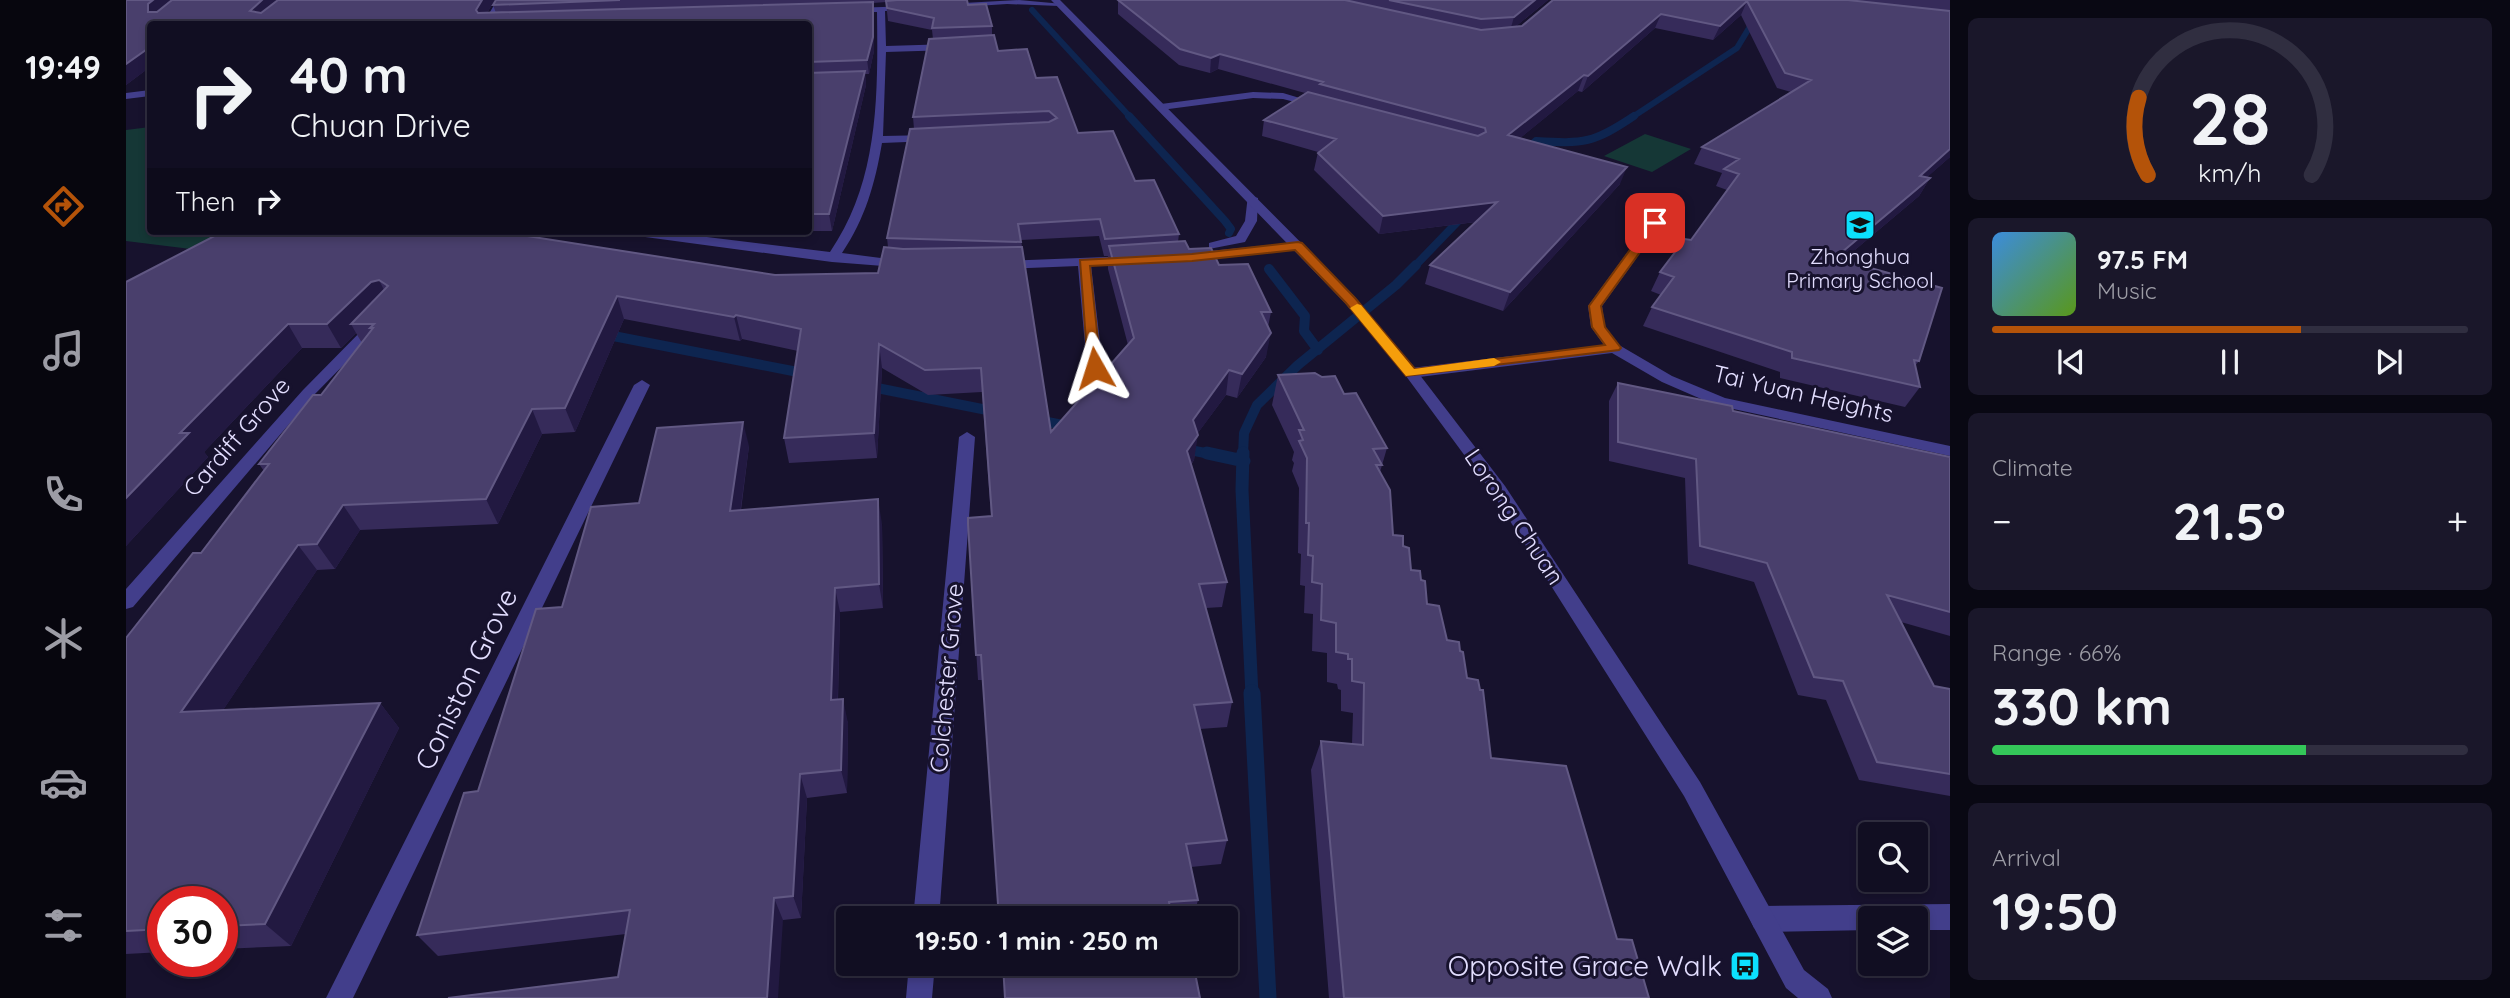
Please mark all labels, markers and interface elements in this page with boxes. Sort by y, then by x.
text: 40 m [290,44,408,105]
text: 19:49 [25,47,101,87]
icon: right [175,49,266,140]
text: 28 [2189,72,2271,163]
text: Chuan Drive [290,105,471,145]
text: km/h [2198,157,2262,188]
icon: directions [39,182,88,231]
icon: right [249,182,287,220]
text: Then [175,185,235,218]
pin [1625,193,1685,253]
icon: arrive [1636,204,1674,242]
school or university icon: Zhonghua Primary School [1843,208,1877,242]
place label: Zhonghua Primary School [1786,243,1934,293]
text: 97.5 FM [2097,243,2188,276]
text: Music [2097,276,2157,305]
icon: music [39,326,88,375]
position arrow [1058,331,1132,405]
icon: previous [2052,343,2090,381]
icon: pause [2211,343,2249,381]
icon: next [2370,343,2408,381]
street label: Tai Yuan Heights [1710,358,1896,428]
street label: Cardiff Grove [176,371,296,502]
street label: Lorong Chuan [1458,443,1571,590]
text: Climate [1992,453,2073,482]
icon: phone [39,470,88,519]
text: 21.5° [2173,488,2286,553]
text: − [1992,497,2012,545]
text: + [2447,497,2468,545]
street label: Coniston Grove [407,582,525,775]
street label: Colchester Grove [923,582,969,774]
icon: climate [39,614,88,663]
text: Range · 66% [1992,638,2121,667]
text: 330 km [1992,673,2172,738]
icon: car [39,758,88,807]
map controls [1858,822,1928,976]
button: search [1858,822,1928,892]
text: Arrival [1992,843,2061,872]
text: 19:50 [1992,878,2118,943]
speed limit sign: 30 [147,886,238,977]
icon: filters [39,901,88,950]
button: layers [1858,906,1928,976]
text: 19:50 · 1 min · 250 m [915,924,1159,957]
place label: Opposite Grace Walk [1448,948,1722,983]
bus stop icon: Opposite Grace Walk [1728,949,1762,983]

